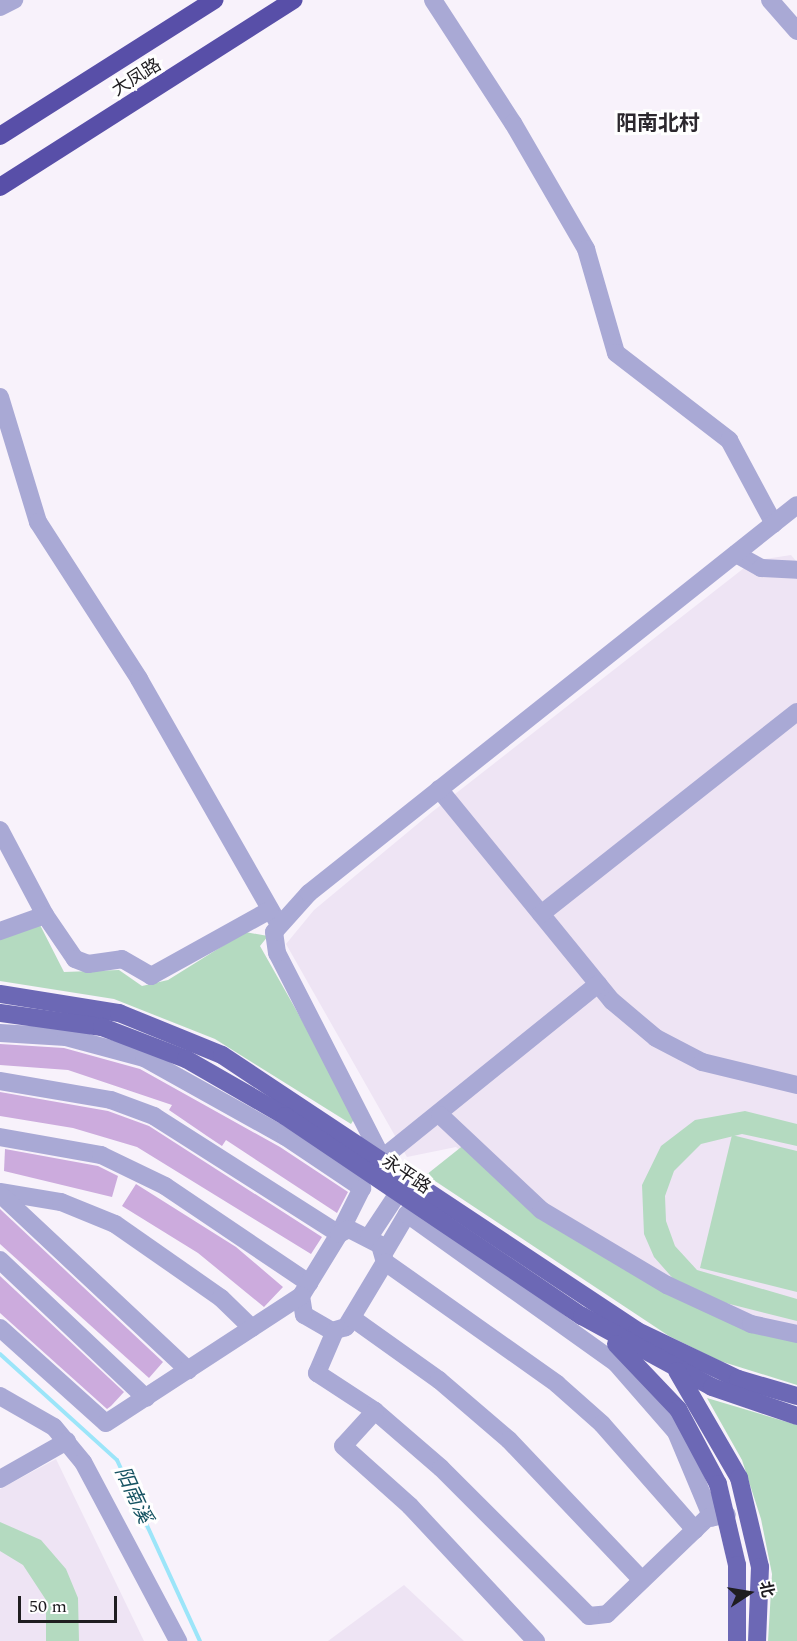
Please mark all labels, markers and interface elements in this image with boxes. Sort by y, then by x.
street label: 大凤路 [108,55,166,101]
district label: 阳南北村 [616,111,700,137]
street label: 永平路 [378,1151,434,1199]
water label: 阳南溪 [109,1463,157,1527]
north arrow [719,1563,779,1623]
text: 北 [753,1579,780,1600]
scale bar [21,1584,120,1622]
text: 50 m [29,1593,67,1620]

